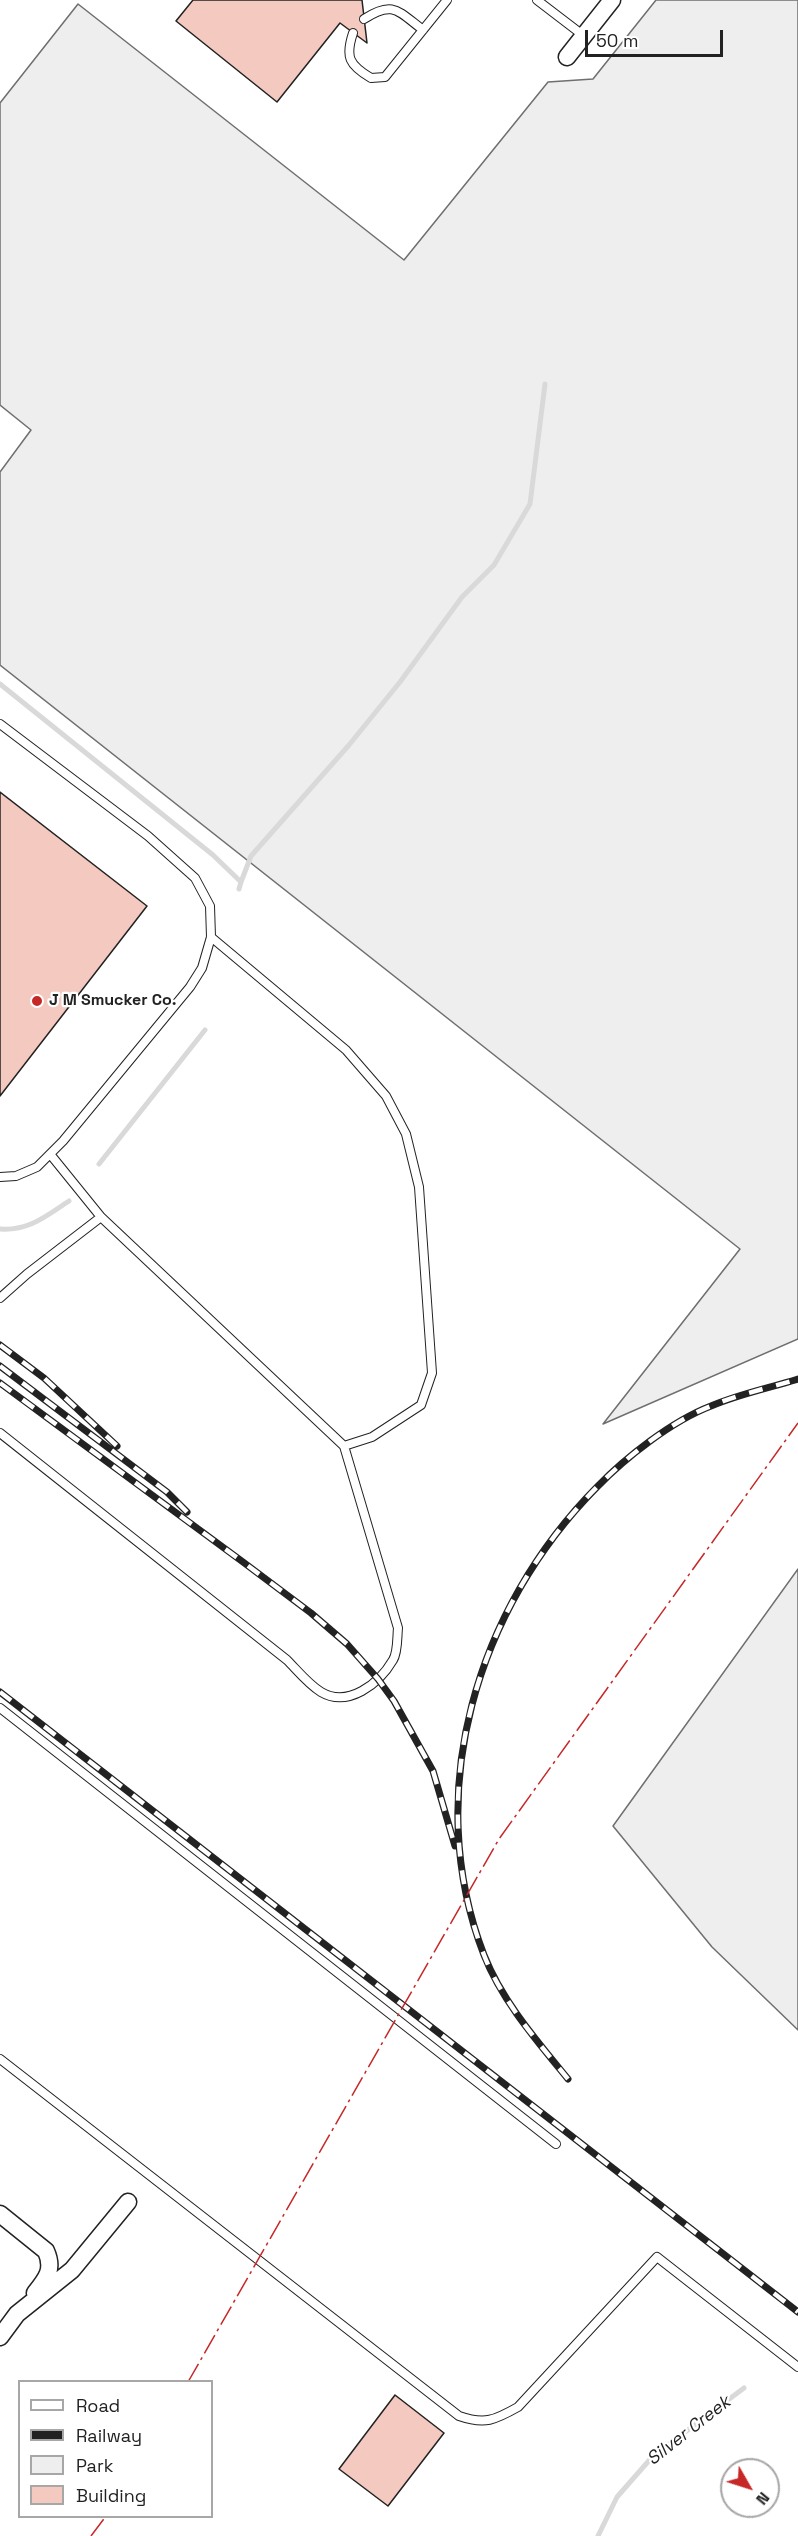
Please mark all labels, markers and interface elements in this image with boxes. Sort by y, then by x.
scale bar [588,18,726,56]
text: 50 m [596,29,638,52]
place label: J M Smucker Co. [49,991,176,1011]
marker: J M Smucker Co. [30,994,44,1008]
legend [18,2380,213,2518]
water label: Silver Creek [643,2392,735,2470]
text: Road [76,2394,120,2417]
text: Railway [76,2424,142,2447]
text: Park [76,2454,113,2477]
north arrow [720,2458,780,2518]
text: Building [76,2484,146,2507]
text: N [751,2488,774,2509]

